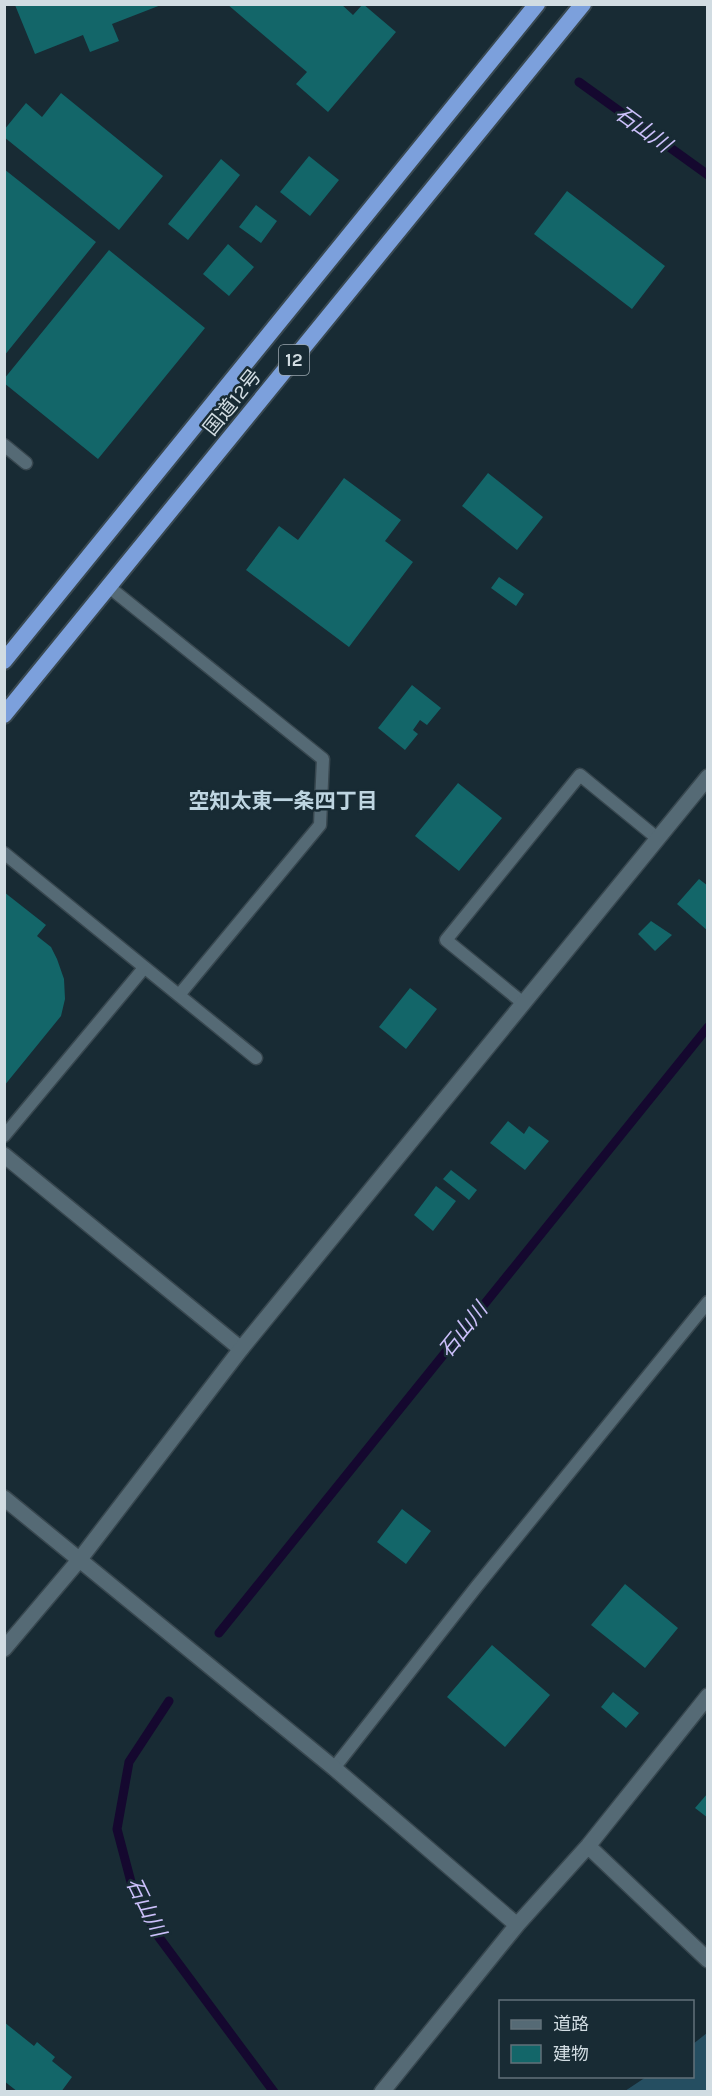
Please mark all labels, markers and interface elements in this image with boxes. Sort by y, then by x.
water label: 石山川 [610,101,677,158]
road number: 12 [279,345,309,375]
street label: 国道12号 [199,365,266,440]
district label: 空知太東一条四丁目 [189,789,378,813]
water label: 石山川 [434,1296,493,1362]
water label: 石山川 [121,1873,171,1942]
legend [499,2000,694,2078]
text: 道路 [553,2013,589,2035]
text: 建物 [553,2043,589,2065]

